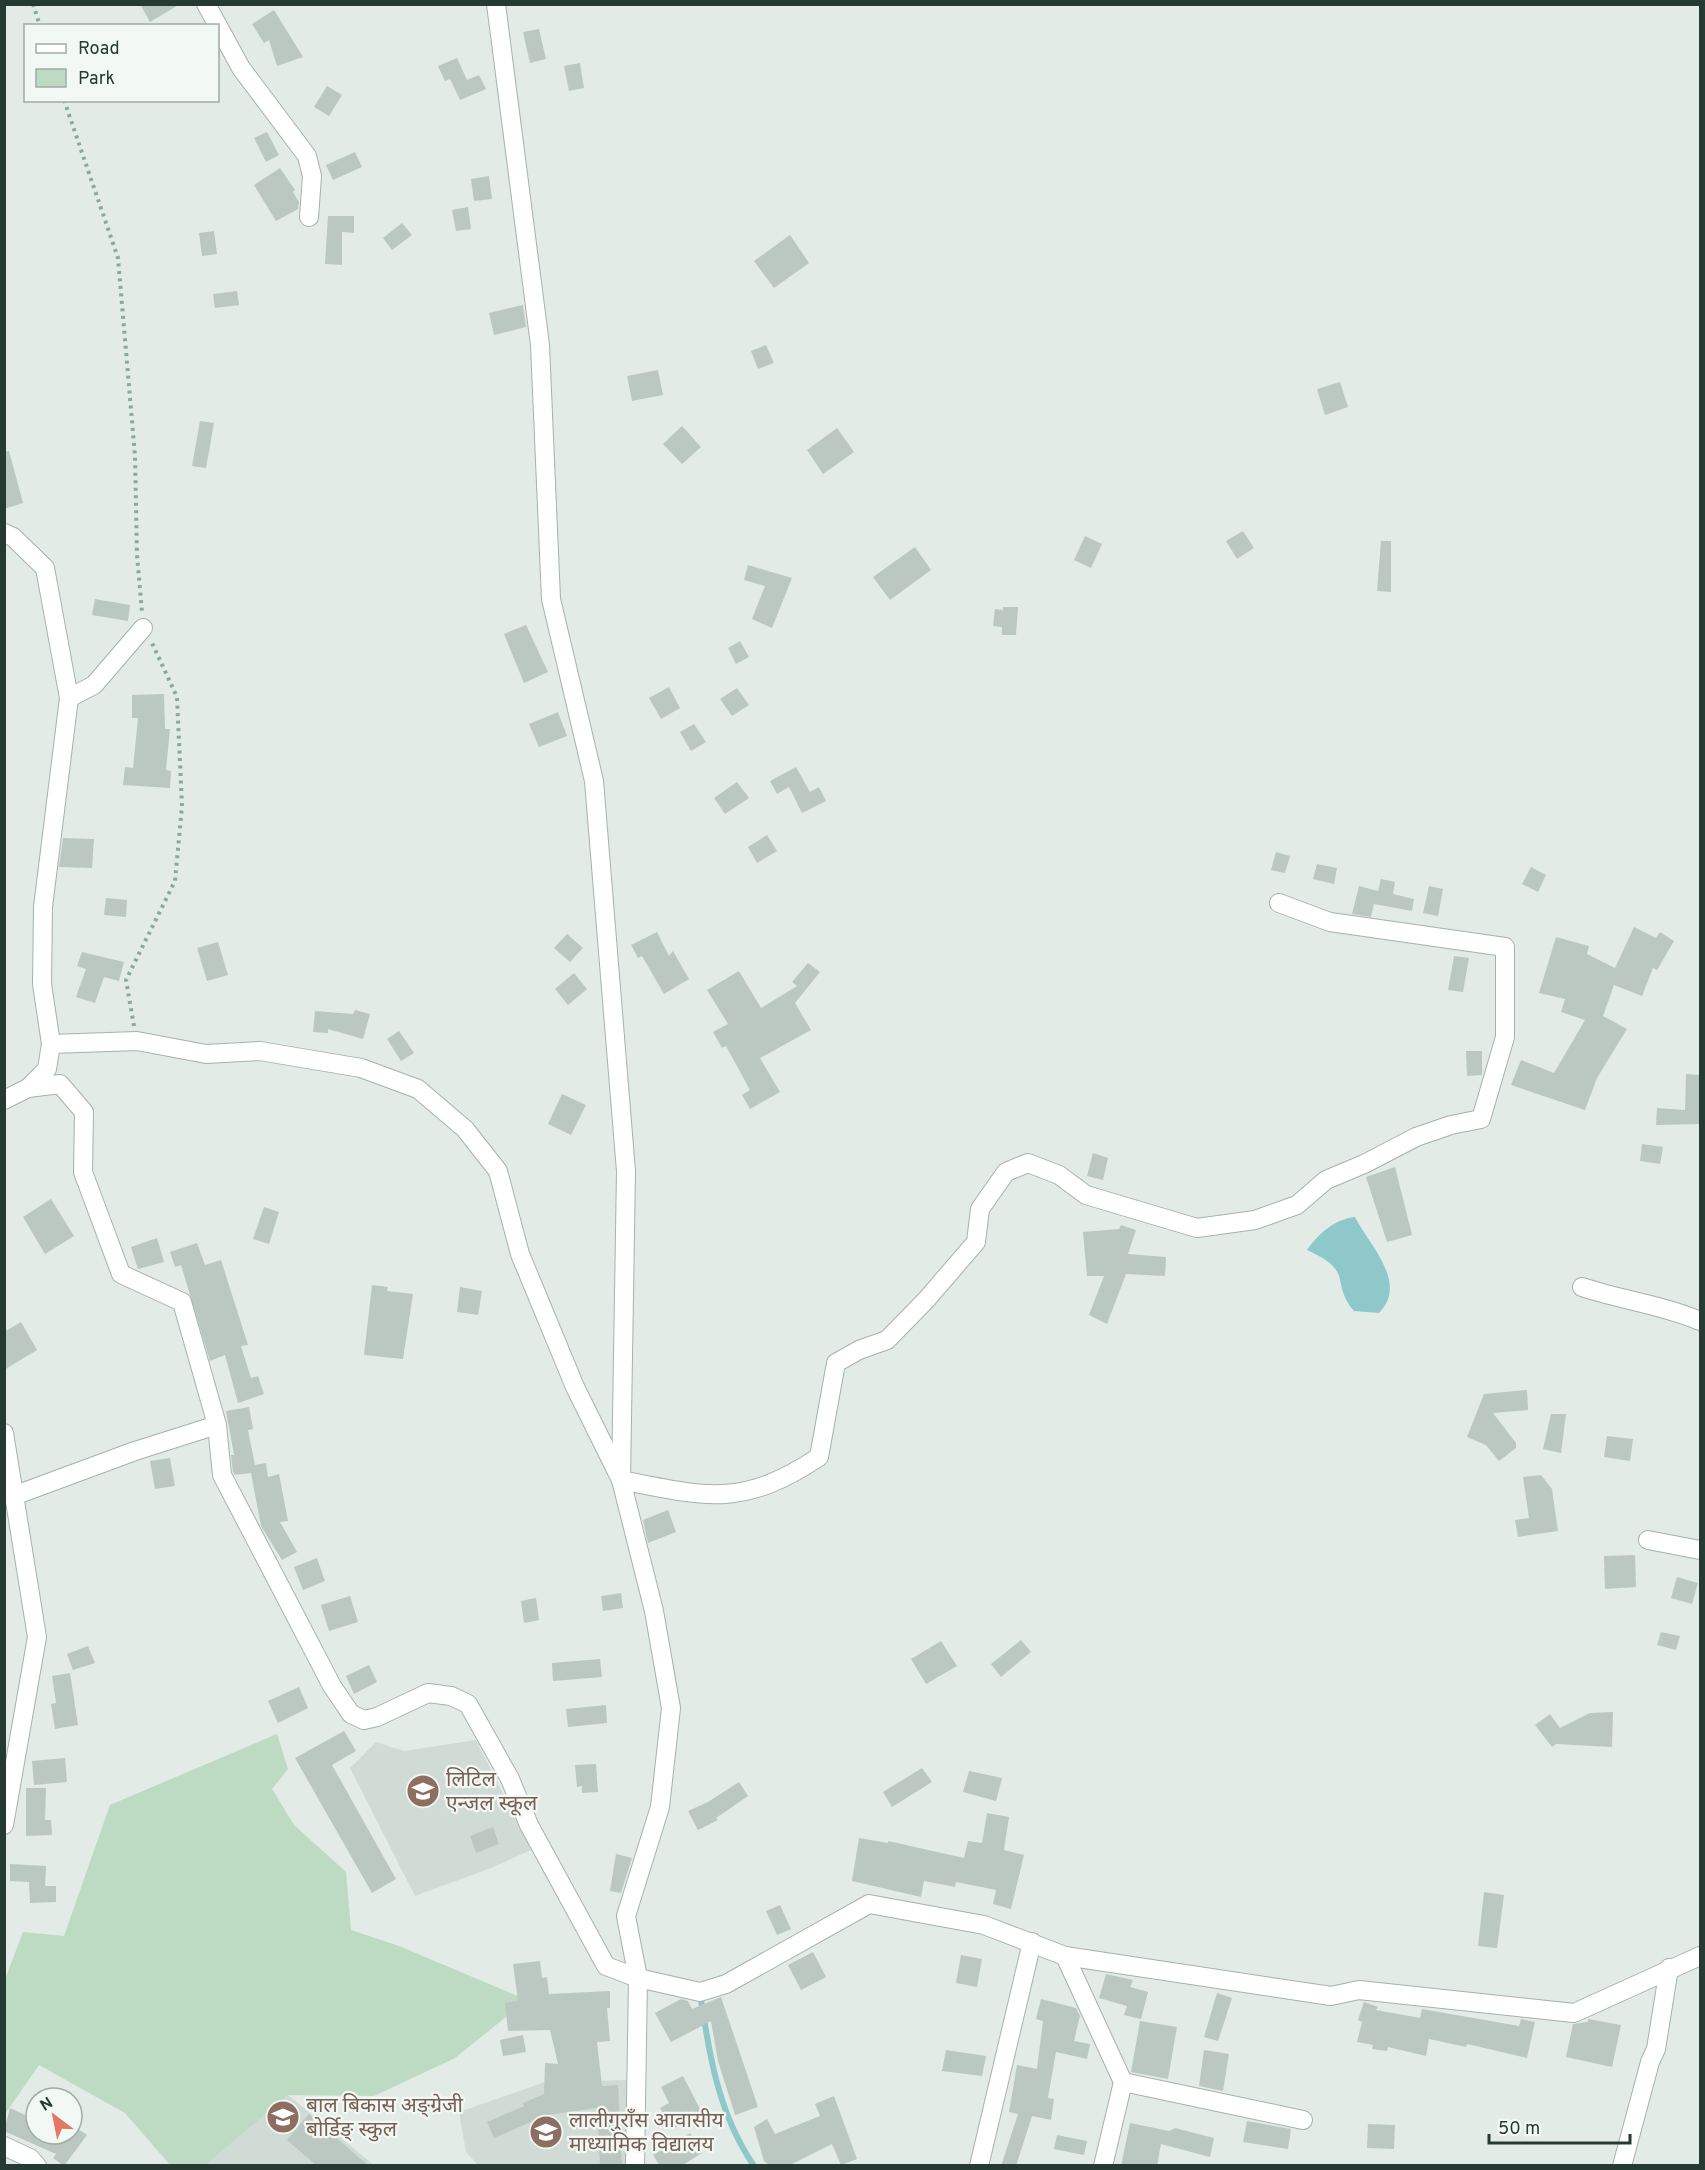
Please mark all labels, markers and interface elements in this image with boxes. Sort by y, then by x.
legend [24,24,219,102]
text: Road [78,38,120,61]
text: Park [78,68,115,91]
place label: लिटिल एन्जल स्कूल [446,1767,538,1818]
school or university icon: लिटिल एन्जल स्कूल [405,1773,441,1809]
north arrow [24,2086,84,2146]
text: N [37,2093,57,2117]
place label: बाल बिकास अङ्ग्रेजी बोर्डिङ् स्कुल [306,2093,464,2144]
school or university icon: बाल बिकास अङ्ग्रेजी बोर्डिङ् स्कुल [265,2099,301,2135]
scale bar [1489,2107,1630,2145]
place label: लालीगुराँस आवासीय माध्यामिक विद्यालय [569,2108,725,2159]
school or university icon: लालीगुराँस आवासीय माध्यामिक विद्यालय [528,2114,564,2150]
text: 50 m [1498,2118,1540,2141]

